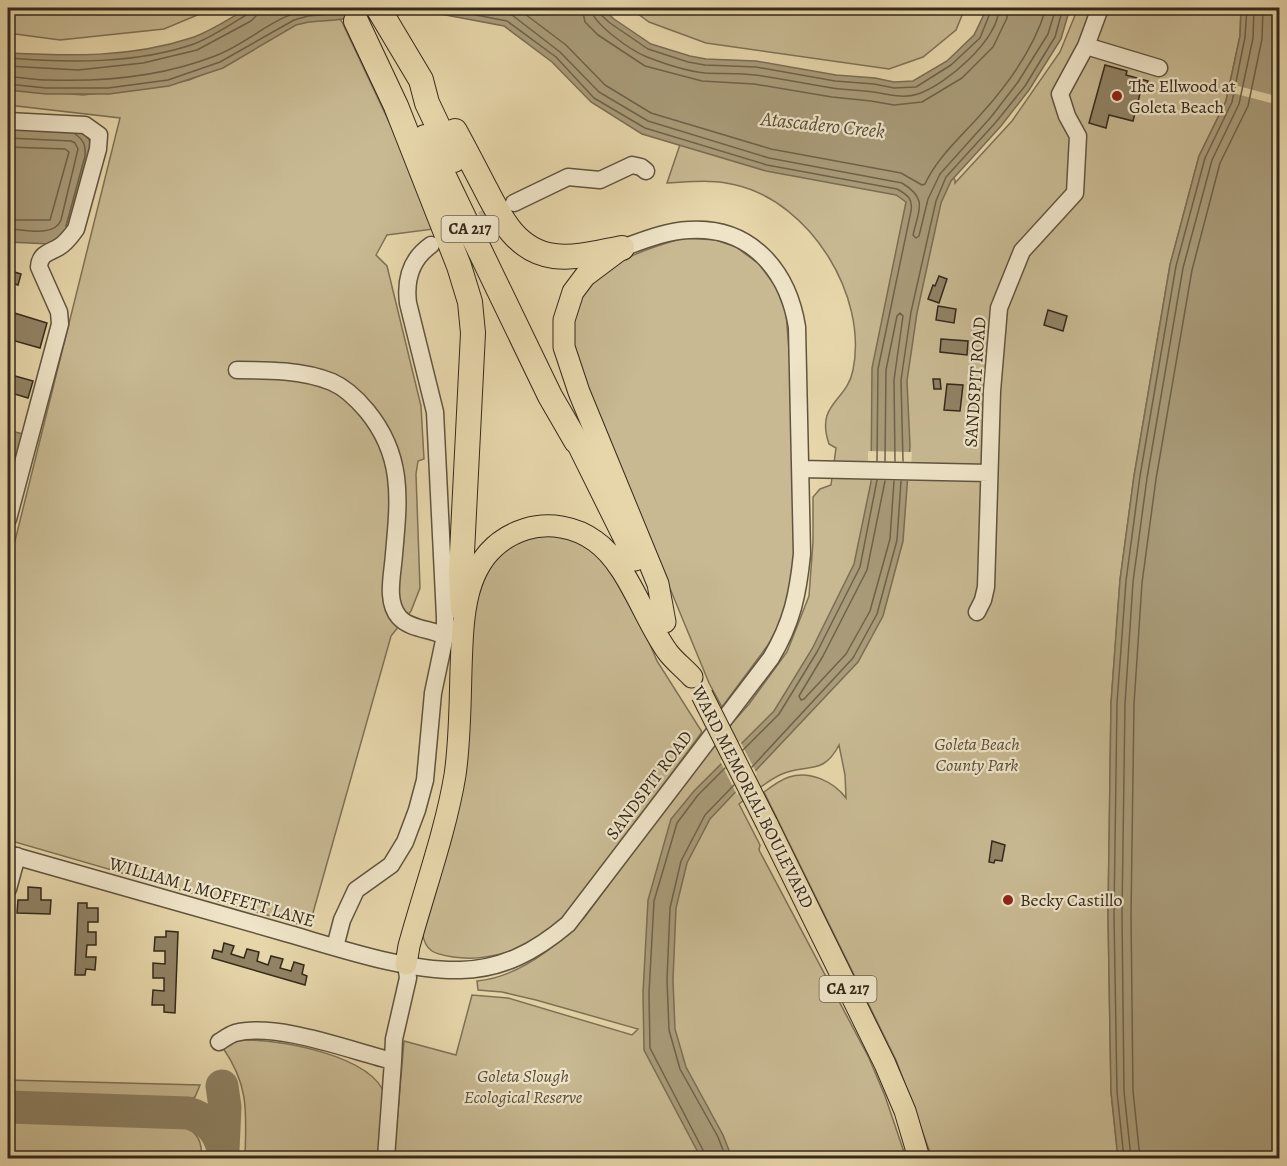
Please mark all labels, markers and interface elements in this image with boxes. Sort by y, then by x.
place label: The Ellwood at Goleta Beach [1129,74,1236,119]
marker: The Ellwood at Goleta Beach [1110,89,1124,103]
water label: Atascadero Creek [759,105,886,145]
road number: CA 217 [442,216,498,242]
street label: SANDSPIT ROAD [958,316,992,448]
street label: WARD MEMORIAL BOULEVARD [686,681,820,912]
street label: SANDSPIT ROAD [600,726,698,844]
park label: Goleta Beach County Park [934,732,1020,777]
street label: WILLIAM L MOFFETT LANE [105,851,318,933]
place label: Becky Castillo [1020,888,1122,912]
marker: Becky Castillo [1001,893,1015,907]
road number: CA 217 [820,976,876,1002]
park label: Goleta Slough Ecological Reserve [464,1064,583,1109]

